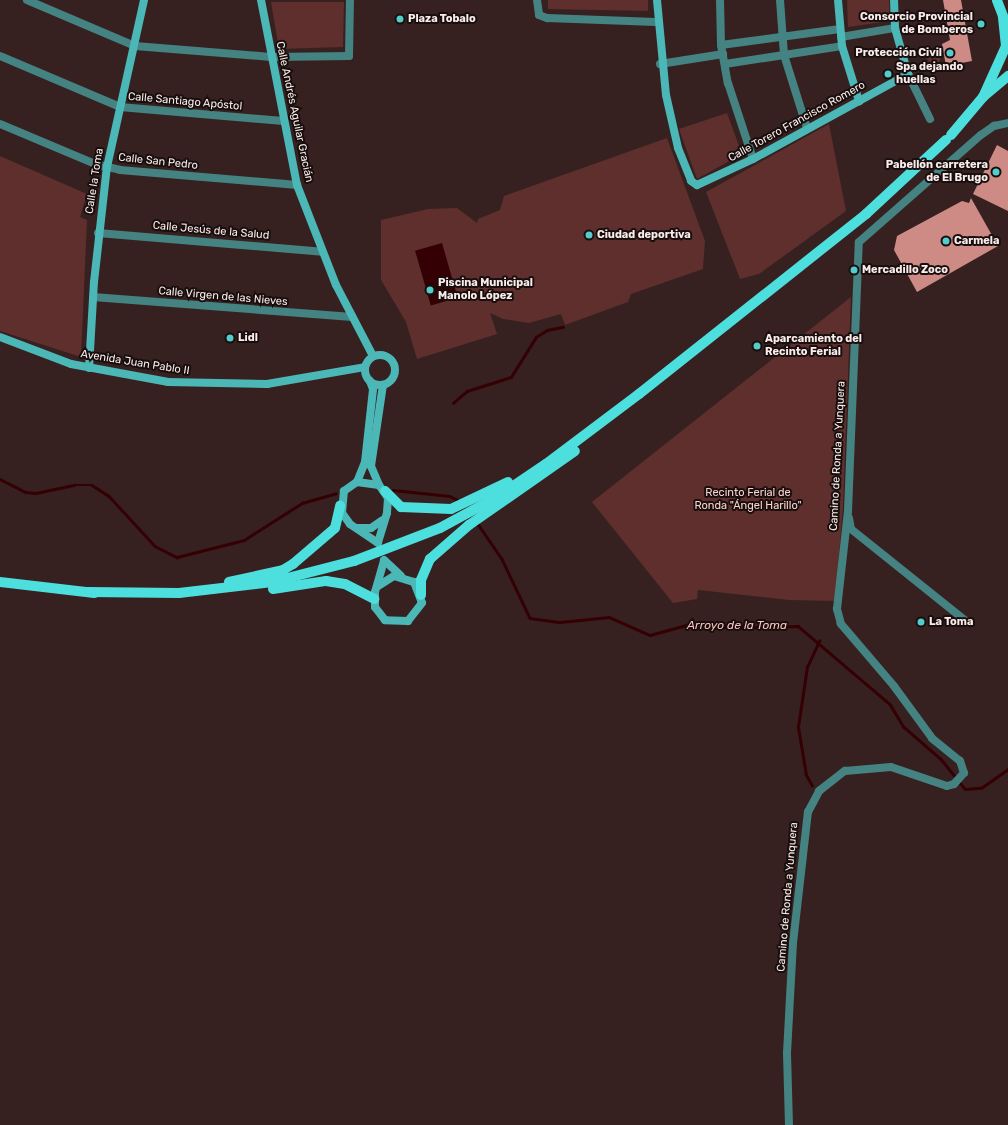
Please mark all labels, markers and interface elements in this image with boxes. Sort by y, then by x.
place label: Consorcio Provincial de Bomberos [860,11,973,37]
place label: Plaza Tobalo [408,12,476,26]
marker: Plaza Tobalo [395,14,405,24]
marker: Consorcio Provincial de Bomberos [976,19,986,29]
street label: Calle Andrés Aguilar Gracián [273,40,315,184]
place label: Protección Civil [855,46,942,60]
marker: Protección Civil [945,48,955,58]
place label: Spa dejando huellas [896,61,963,87]
marker: Spa dejando huellas [883,69,893,79]
street label: Calle Torero Francisco Romero [726,79,868,165]
street label: Calle Santiago Apóstol [127,90,243,114]
street label: Calle la Toma [83,147,107,215]
street label: Calle San Pedro [118,151,198,173]
place label: Pabellón carretera de El Brugo [886,159,988,185]
marker: Pabellón carretera de El Brugo [991,167,1001,177]
street label: Calle Jesús de la Salud [152,219,270,243]
place label: Ciudad deportiva [597,228,691,242]
marker: Ciudad deportiva [584,230,594,240]
place label: Carmela [954,234,999,248]
marker: Carmela [941,236,951,246]
place label: Mercadillo Zoco [862,263,948,277]
marker: Mercadillo Zoco [849,265,859,275]
place label: Piscina Municipal Manolo López [438,277,533,303]
street label: Calle Virgen de las Nieves [158,285,288,309]
marker: Piscina Municipal Manolo López [425,285,435,295]
place label: Lidl [238,331,258,345]
marker: Lidl [225,333,235,343]
place label: Aparcamiento del Recinto Ferial [765,333,862,359]
marker: Aparcamiento del Recinto Ferial [752,341,762,351]
street label: Avenida Juan Pablo II [80,348,190,378]
street label: Camino de Ronda a Yunquera [827,381,849,531]
park label: Recinto Ferial de Ronda "Ángel Harillo" [694,487,802,513]
place label: La Toma [929,615,974,629]
marker: La Toma [916,617,926,627]
water label: Arroyo de la Toma [687,619,787,633]
street label: Camino de Ronda a Yunquera [775,822,801,972]

